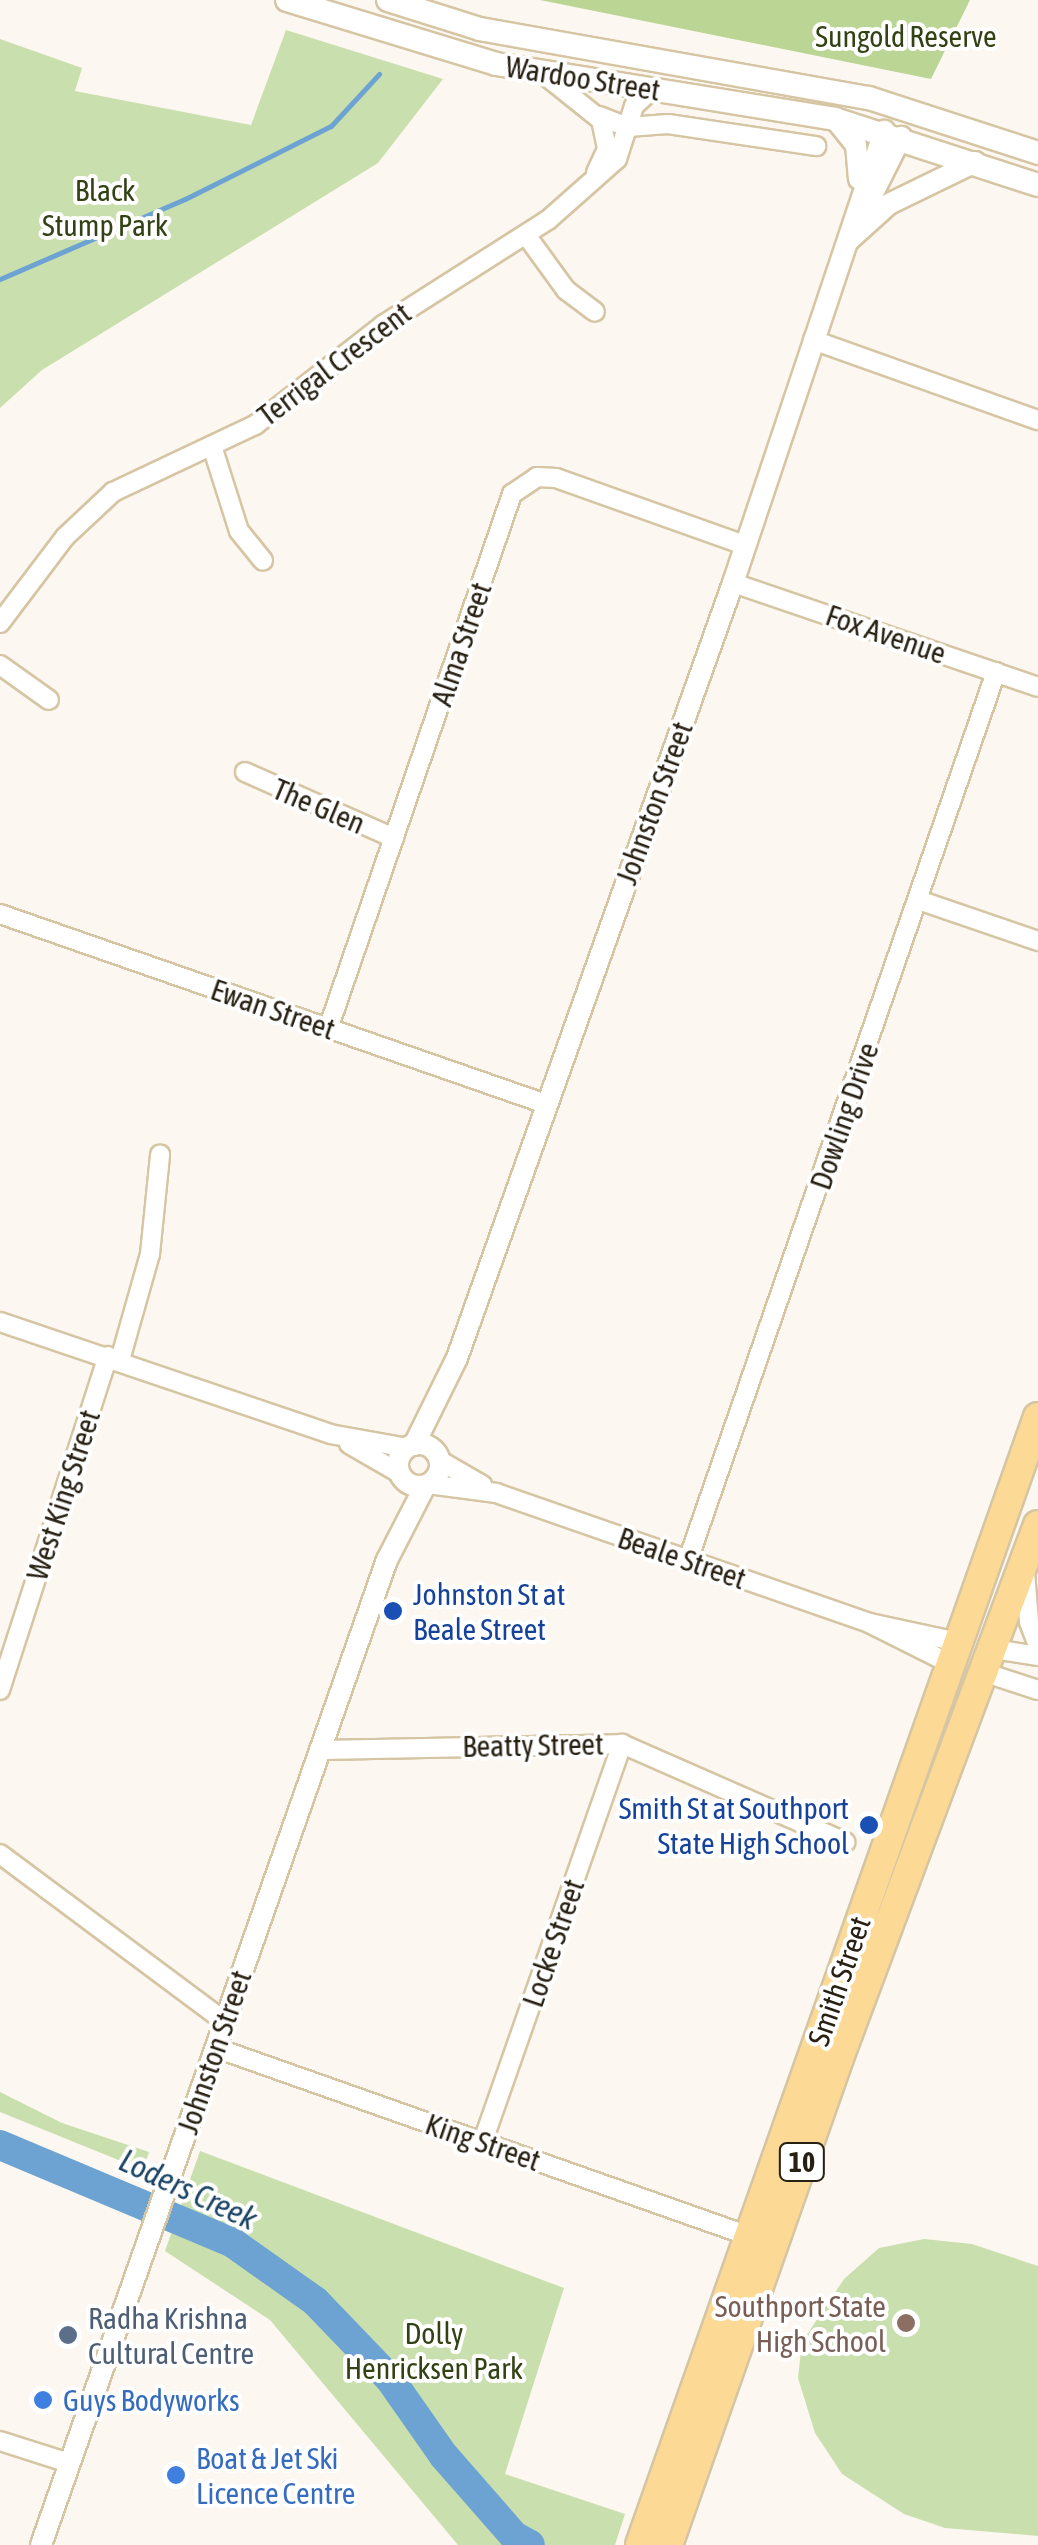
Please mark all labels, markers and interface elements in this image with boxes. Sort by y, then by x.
park label: Sungold Reserve [815,18,997,54]
street label: Wardoo Street [503,48,663,108]
park label: Black Stump Park [42,172,168,242]
street label: Terrigal Crescent [250,295,418,433]
street label: Alma Street [423,578,499,710]
street label: Fox Avenue [821,597,951,671]
street label: Johnston Street [608,717,700,889]
street label: The Glen [268,771,370,841]
street label: Ewan Street [206,971,340,1047]
street label: Dowling Drive [802,1038,886,1194]
street label: West King Street [19,1405,107,1585]
street label: Beale Street [613,1519,751,1597]
place label: Johnston St at Beale Street [413,1576,565,1646]
marker: Johnston St at Beale Street [382,1600,404,1622]
street label: Beatty Street [462,1726,604,1764]
place label: Smith St at Southport State High School [619,1790,849,1860]
marker: Smith St at Southport State High School [858,1814,880,1836]
street label: Locke Street [514,1874,592,2012]
street label: Smith Street [800,1912,878,2050]
street label: Johnston Street [169,1966,259,2138]
street label: King Street [421,2106,545,2178]
road number: 10 [777,2139,827,2185]
water label: Loders Creek [113,2141,263,2239]
place label: Southport State High School [715,2288,886,2358]
place label: Radha Krishna Cultural Centre [88,2300,254,2370]
marker: Southport State High School [895,2312,917,2334]
park label: Dolly Henricksen Park [345,2315,523,2386]
marker: Radha Krishna Cultural Centre [57,2324,79,2346]
place label: Guys Bodyworks [63,2382,240,2418]
marker: Guys Bodyworks [32,2389,54,2411]
place label: Boat & Jet Ski Licence Centre [196,2440,355,2510]
marker: Boat & Jet Ski Licence Centre [165,2464,187,2486]

